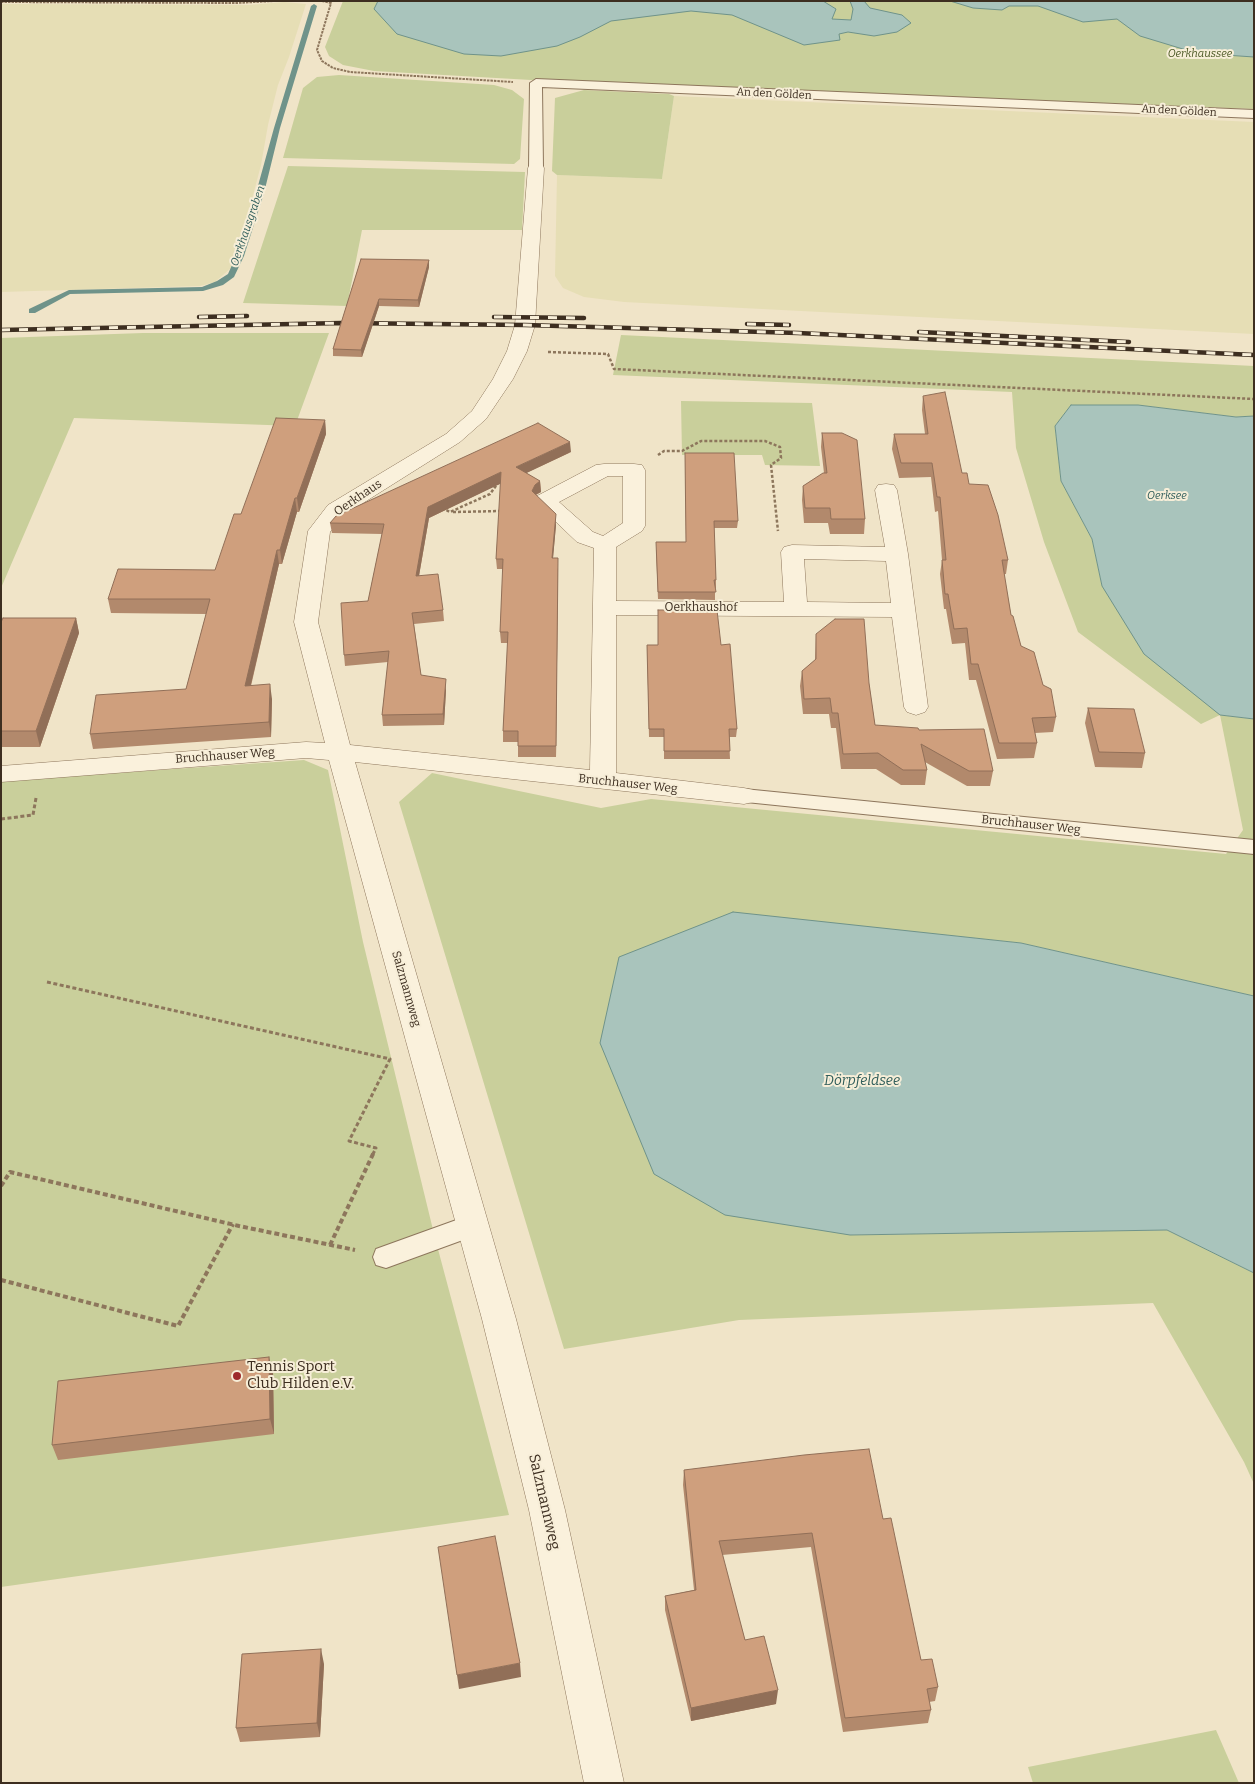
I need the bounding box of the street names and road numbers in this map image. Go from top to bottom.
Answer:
street label: An den Gölden [736,85,812,103]
street label: An den Gölden [1141,102,1217,120]
street label: Oerkhaus [331,477,385,519]
street label: Oerkhaushof [665,601,737,615]
street label: Bruchhauser Weg [175,745,275,767]
street label: Bruchhauser Weg [578,772,678,796]
street label: Bruchhauser Weg [981,813,1081,837]
street label: Salzmannweg [388,949,424,1029]
street label: Salzmannweg [524,1452,564,1552]

